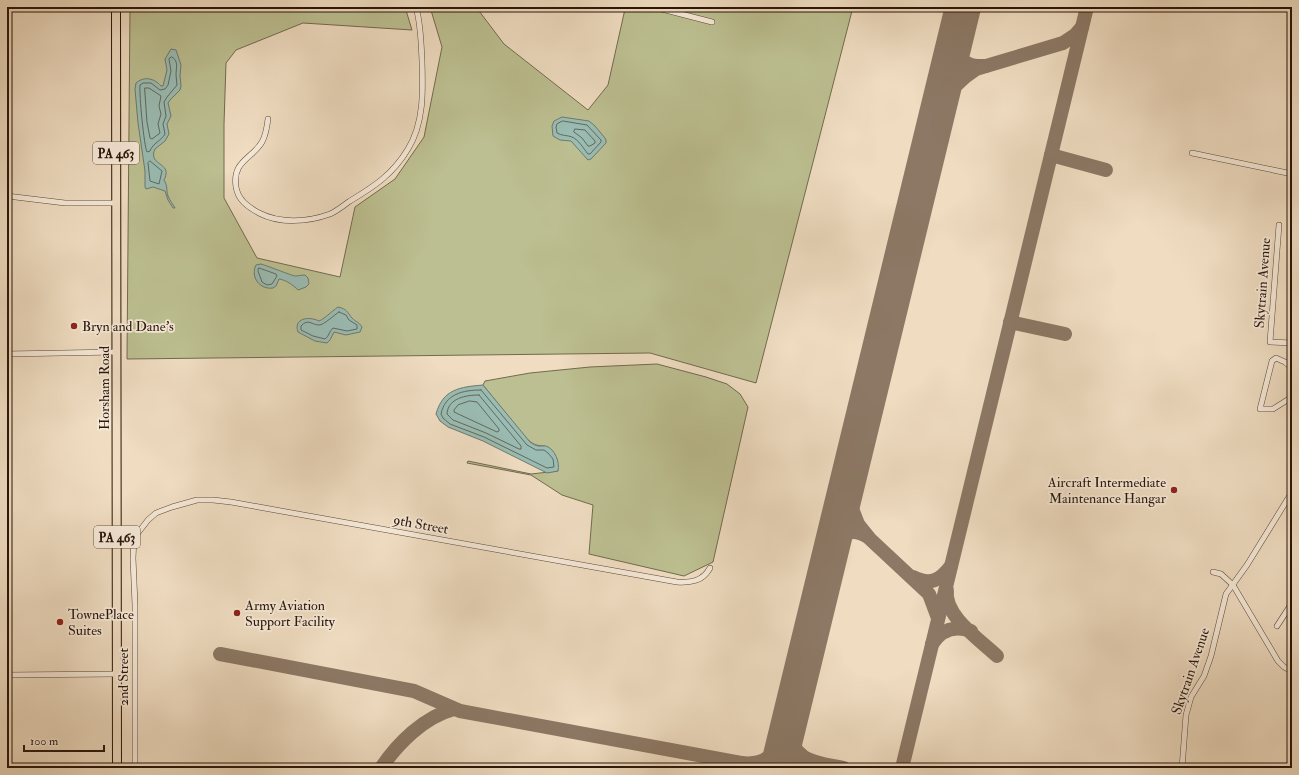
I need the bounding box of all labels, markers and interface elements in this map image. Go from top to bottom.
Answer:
road number: PA 463 [93,142,139,164]
street label: Skytrain Avenue [1251,237,1275,329]
place label: Bryn and Dane's [82,318,174,336]
marker: Bryn and Dane's [69,321,79,331]
street label: Horsham Road [96,346,113,430]
place label: Aircraft Intermediate Maintenance Hangar [1047,474,1167,507]
marker: Aircraft Intermediate Maintenance Hangar [1169,485,1179,495]
street label: 9th Street [391,511,450,538]
road number: PA 463 [94,526,140,548]
place label: Army Aviation Support Facility [244,597,336,631]
place label: TownePlace Suites [68,606,134,639]
marker: Army Aviation Support Facility [232,608,242,618]
marker: TownePlace Suites [55,617,65,627]
street label: Skytrain Avenue [1168,625,1214,717]
street label: 2nd Street [115,648,132,706]
scale bar [24,727,104,753]
text: 100 m [30,734,59,749]

